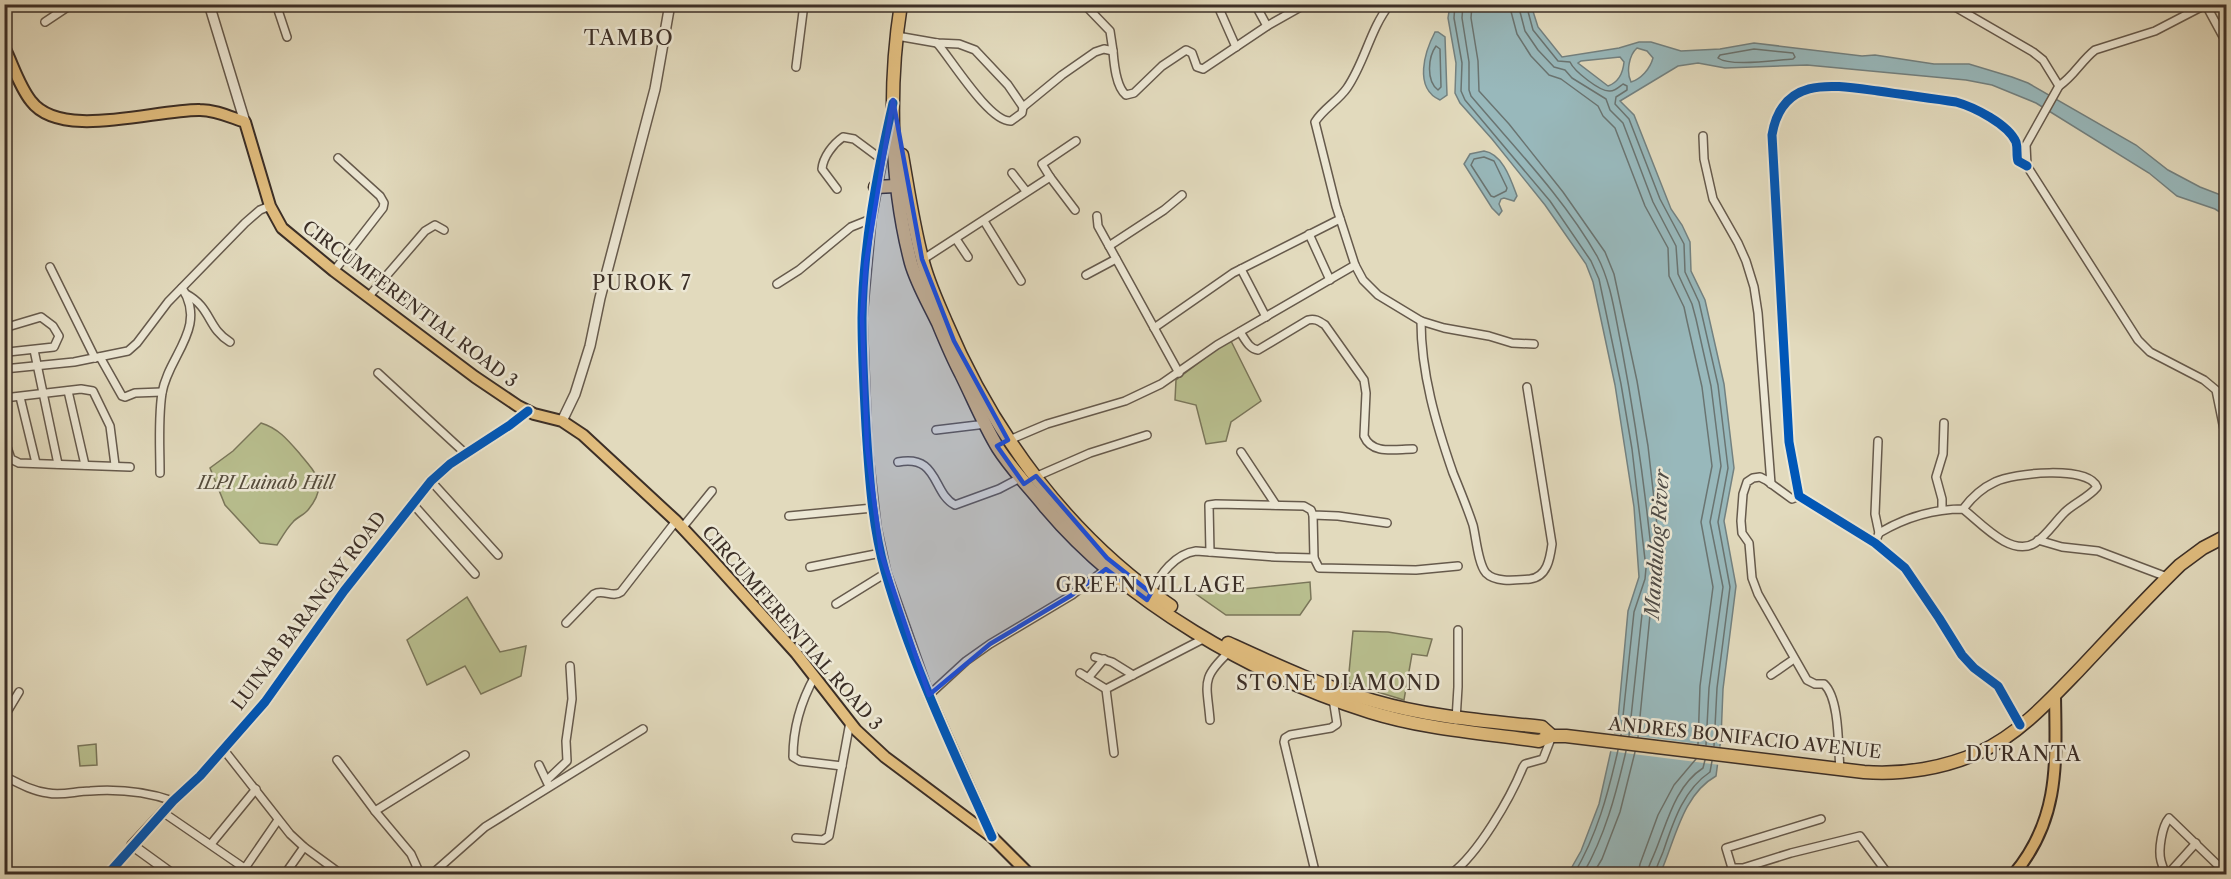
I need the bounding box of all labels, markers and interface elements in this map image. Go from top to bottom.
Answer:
district label: TAMBO [584,25,674,50]
street label: CIRCUMFERENTIAL ROAD 3 [298,216,522,392]
district label: PUROK 7 [592,271,692,295]
water label: Mandulog River [1640,467,1674,621]
park label: ILPI Luinab Hill [195,472,337,494]
street label: LUINAB BARANGAY ROAD [227,507,391,715]
street label: CIRCUMFERENTIAL ROAD 3 [697,521,887,735]
district label: GREEN VILLAGE [1055,573,1247,597]
district label: STONE DIAMOND [1236,671,1442,695]
street label: ANDRES BONIFACIO AVENUE [1607,713,1882,763]
district label: DURANTA [1966,742,2082,766]

